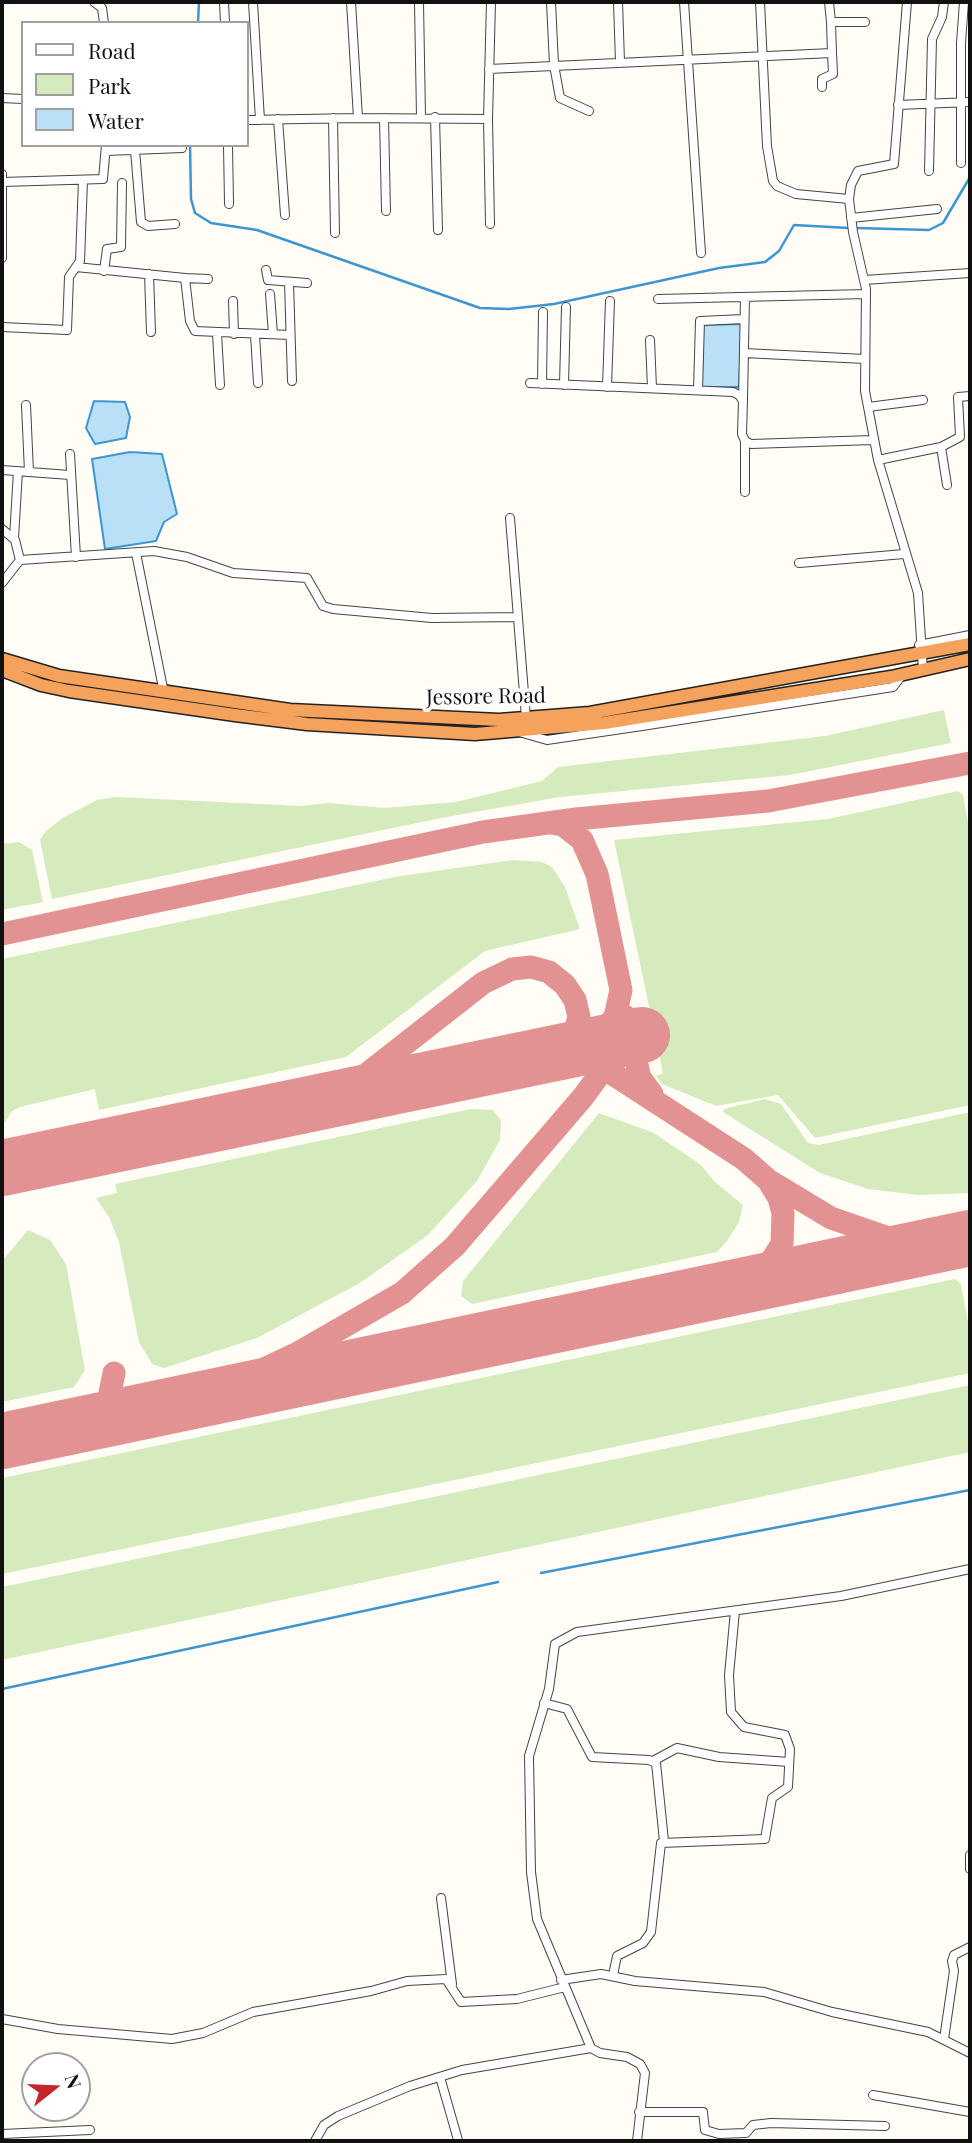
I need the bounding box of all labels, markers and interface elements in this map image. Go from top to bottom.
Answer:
legend [21,21,248,147]
text: Road [88,36,136,64]
text: Park [88,71,131,99]
text: Water [88,106,144,134]
street label: Jessore Road [426,683,546,711]
north arrow [21,2052,91,2122]
text: N [60,2071,89,2092]

